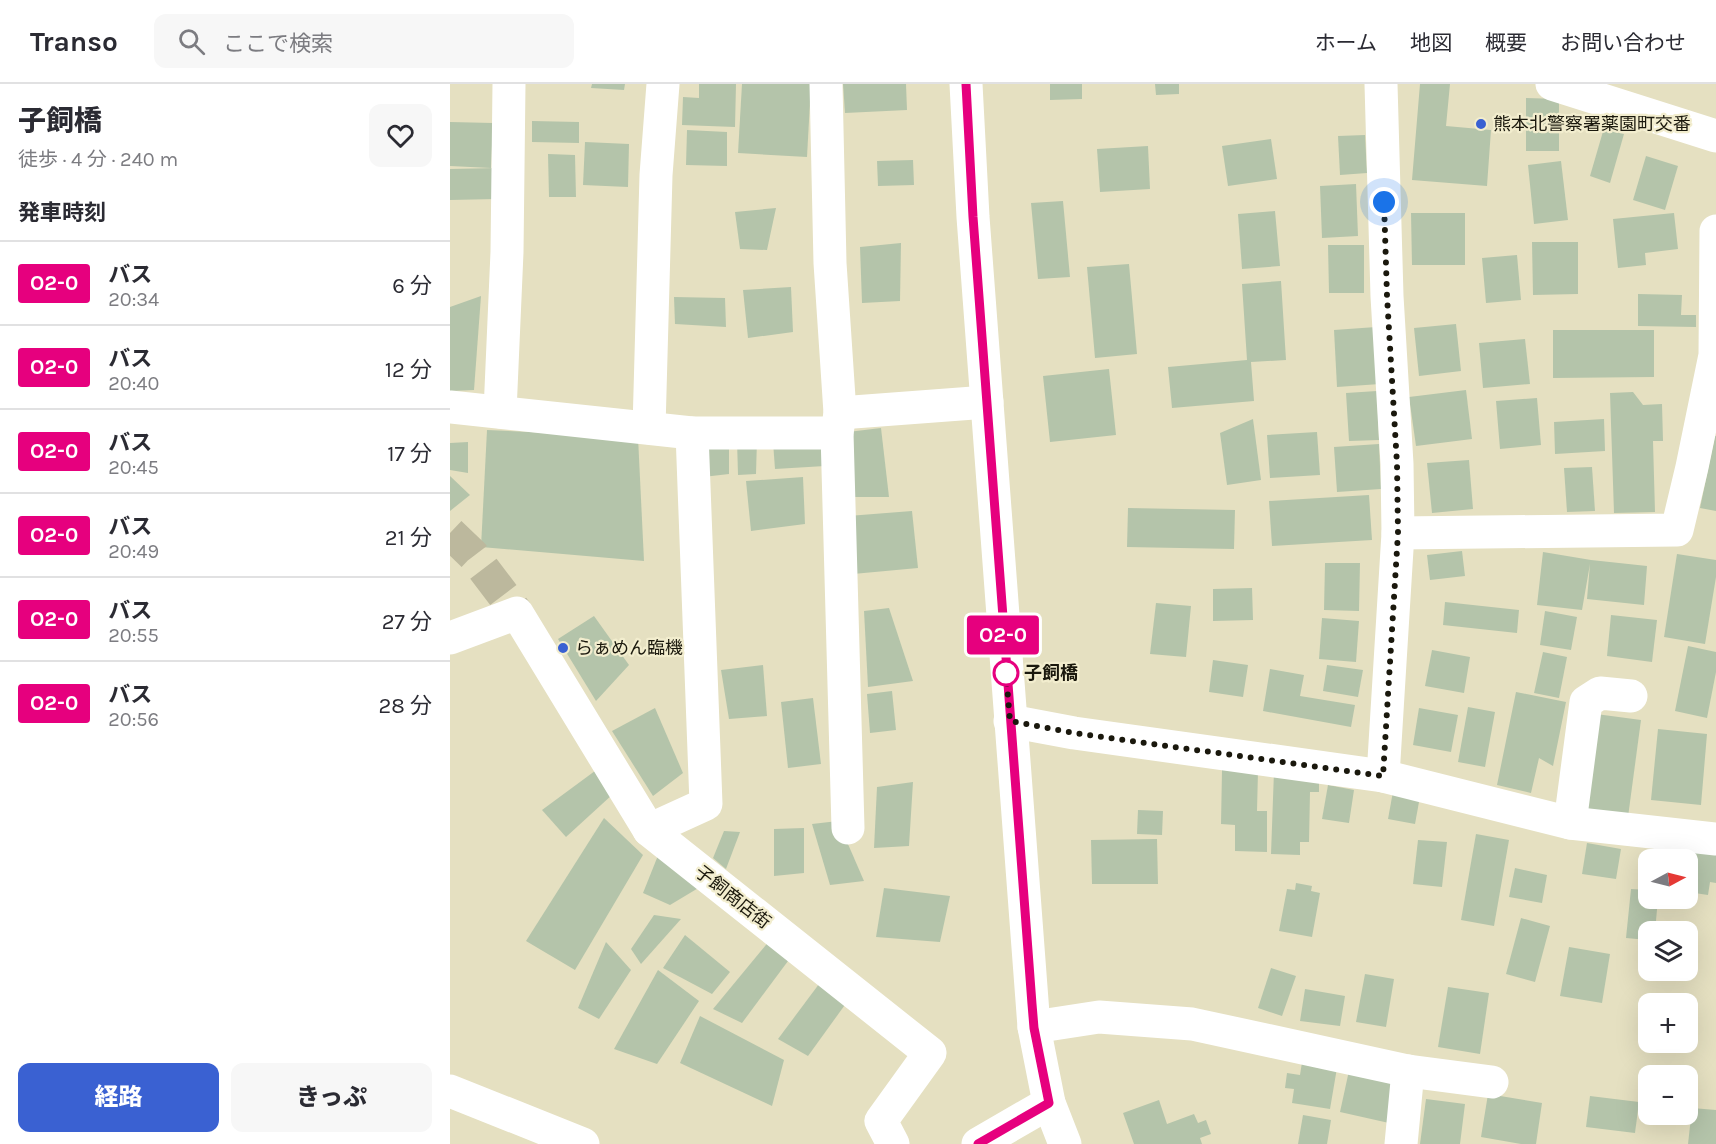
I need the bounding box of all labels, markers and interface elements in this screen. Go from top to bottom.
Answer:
search box [154,14,574,68]
text: Transo [30,25,118,58]
icon: search [175,25,208,58]
text: ここで検索 [223,31,333,57]
text: ホーム [1315,31,1377,55]
text: 地図 [1410,31,1452,55]
text: 概要 [1485,31,1527,55]
text: お問い合わせ [1560,31,1686,55]
text: 子飼橋 [18,104,102,137]
button: heart [369,104,432,167]
place label: 熊本北警察署薬園町交番 [1493,113,1691,135]
marker: 熊本北警察署薬園町交番 [1474,117,1488,131]
text: 徒歩 · 4 分 · 240 m [18,148,178,171]
your location [1369,187,1399,217]
text: 発車時刻 [18,200,106,226]
text: バス [108,262,152,288]
text: O2-0 [30,271,78,295]
text: 6 分 [392,273,432,299]
text: 20:34 [108,288,159,311]
text: バス [108,346,152,372]
text: O2-0 [30,355,78,379]
text: 12 分 [385,357,432,383]
text: 20:40 [108,372,159,395]
text: バス [108,430,152,456]
text: O2-0 [30,439,78,463]
text: 17 分 [387,441,432,467]
text: 20:45 [108,456,159,479]
text: バス [108,514,152,540]
text: O2-0 [30,523,78,547]
text: 21 分 [385,525,432,551]
text: 20:49 [108,540,159,563]
text: バス [108,598,152,624]
text: O2-0 [30,607,78,631]
text: 27 分 [382,609,432,635]
line badge: O2-0 [961,616,1045,654]
text: O2-0 [979,623,1027,647]
text: 20:55 [108,624,159,647]
place label: らぁめん臨機 [575,637,683,659]
marker: らぁめん臨機 [556,641,570,655]
marker: 子飼橋 [993,660,1019,686]
place label: 子飼橋 [1024,662,1078,684]
text: バス [108,682,152,708]
text: O2-0 [30,691,78,715]
text: 28 分 [379,693,432,719]
text: 20:56 [108,708,159,731]
north arrow [1638,849,1698,909]
map controls [1638,849,1698,1125]
street label: 子飼商店街 [691,861,775,933]
button: layers [1638,921,1698,981]
button: + [1638,993,1698,1053]
button: 経路 [18,1063,219,1132]
button: きっぷ [231,1063,432,1132]
button: − [1638,1065,1698,1125]

